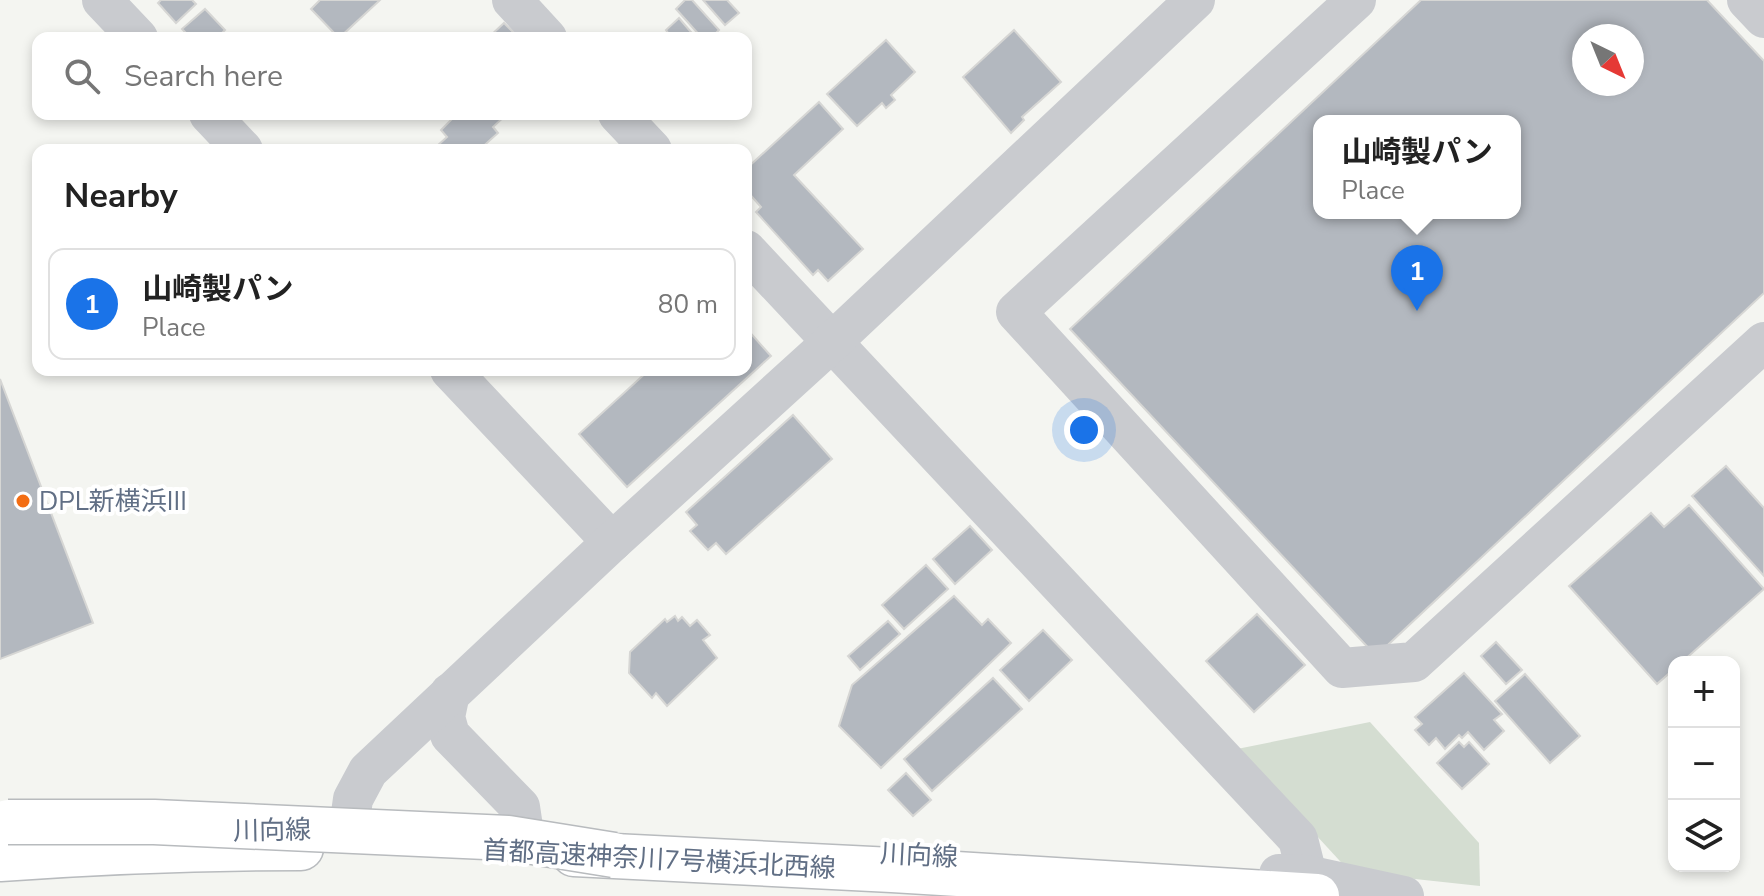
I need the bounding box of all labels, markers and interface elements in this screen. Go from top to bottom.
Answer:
north arrow [1572,24,1644,96]
search box [32,32,752,120]
icon: search [60,54,104,98]
text: Search here [124,56,283,97]
popup [1313,115,1521,219]
text: 山崎製パン [1341,132,1493,173]
text: Nearby [64,173,178,219]
text: Place [1341,173,1405,208]
pin: 1 [1391,245,1443,311]
text: 山崎製パン [142,269,294,310]
text: 1 [84,287,100,322]
text: 80 m [658,287,718,322]
text: Place [142,310,206,345]
your location [1064,410,1104,450]
place label: DPL新横浜III [39,484,187,519]
marker: DPL新横浜III [14,492,32,510]
map controls [1668,656,1740,872]
button: + [1668,656,1740,728]
button: − [1668,728,1740,800]
button: layers [1668,800,1740,872]
street label: 川向線 [233,812,311,849]
street label: 首都高速神奈川7号横浜北西線 [481,833,836,886]
street label: 川向線 [879,836,959,875]

